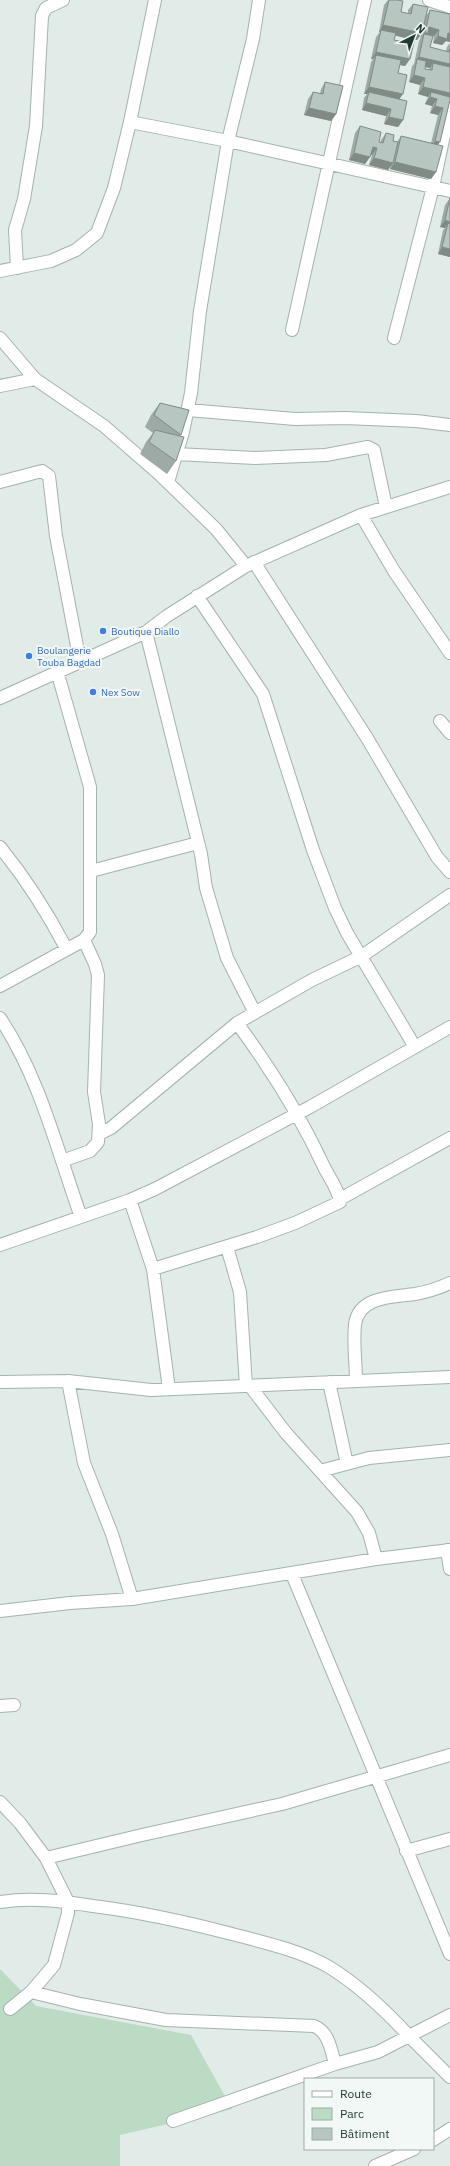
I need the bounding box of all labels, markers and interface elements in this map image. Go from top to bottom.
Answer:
north arrow [394,16,434,56]
text: N [413,21,428,36]
place label: Boutique Diallo [111,625,180,638]
marker: Boutique Diallo [98,626,108,636]
place label: Boulangerie Touba Bagdad [37,644,101,669]
marker: Boulangerie Touba Bagdad [24,651,34,661]
place label: Nex Sow [101,686,140,699]
marker: Nex Sow [88,687,98,697]
legend [304,2078,434,2150]
text: Route [340,2086,372,2101]
text: Parc [340,2106,364,2121]
text: Bâtiment [340,2126,390,2141]

